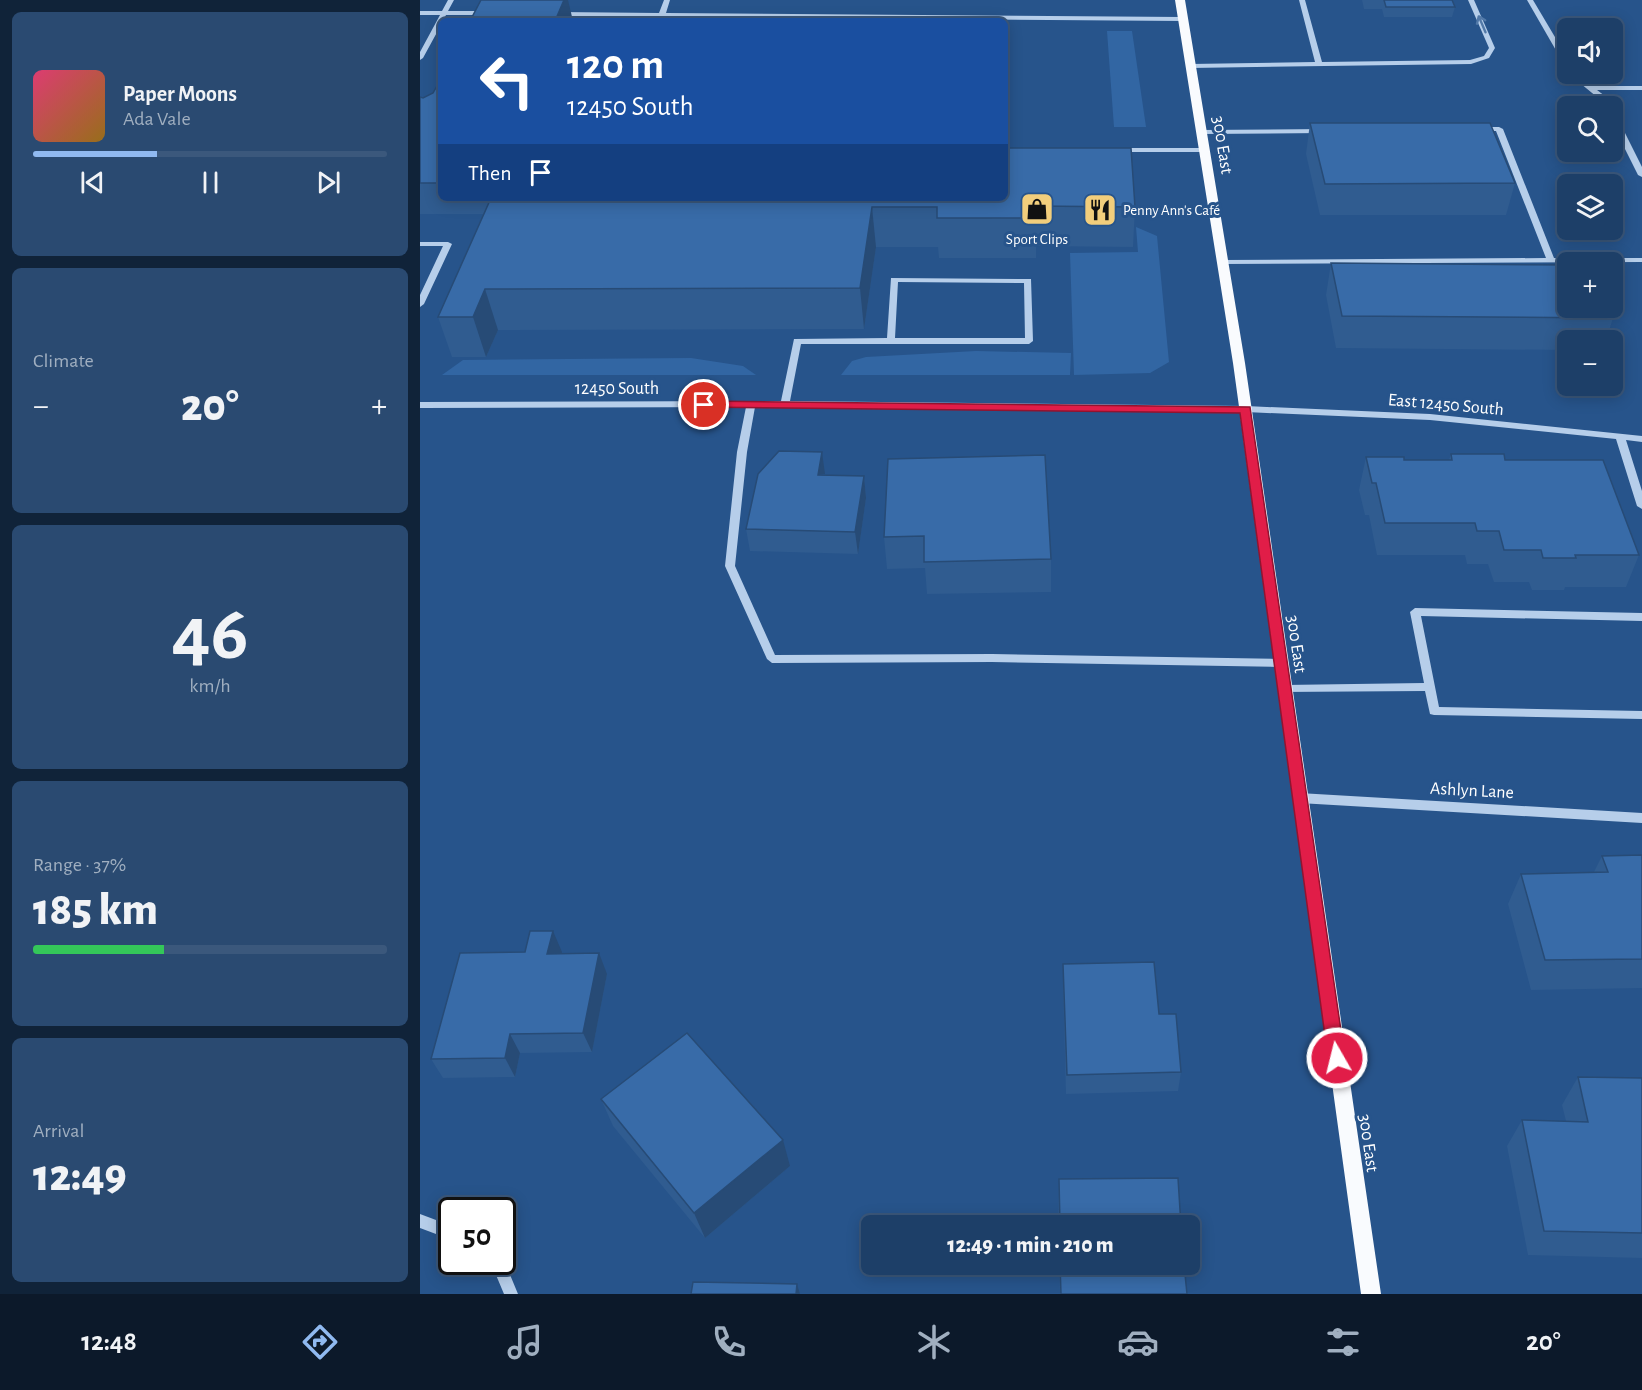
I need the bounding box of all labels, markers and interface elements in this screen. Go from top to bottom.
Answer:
one-way arrow [1475,15,1486,33]
map controls [1557,18,1623,396]
button: sound [1557,18,1623,84]
icon: left [468,42,546,120]
text: 120 m [567,44,664,86]
text: Paper Moons [123,83,237,105]
text: 12450 South [567,93,693,120]
button: search [1557,96,1623,162]
text: Ada Vale [123,109,191,129]
street label: 300 East [1209,115,1236,176]
icon: arrive [524,156,557,189]
text: Then [468,162,512,184]
icon: previous [76,166,109,199]
icon: pause [194,166,227,199]
icon: next [312,166,345,199]
button: layers [1557,174,1623,240]
shop icon: Sport Clips [1019,191,1055,227]
restaurant icon: Penny Ann's Café [1082,192,1118,228]
place label: Penny Ann's Café [1123,203,1220,218]
place label: Sport Clips [1006,232,1068,247]
button: + [1557,252,1623,318]
button: − [1557,330,1623,396]
text: Climate [33,351,94,371]
pin [678,379,729,430]
street label: 12450 South [575,380,659,398]
text: 20° [181,384,239,429]
icon: arrive [687,388,720,421]
text: − [33,390,49,423]
text: + [371,390,387,423]
street label: East 12450 South [1387,391,1505,419]
text: 46 [172,596,248,674]
street label: 300 East [1283,614,1309,675]
text: km/h [189,676,231,696]
street label: Ashlyn Lane [1430,780,1514,802]
text: Range · 37% [33,855,126,875]
text: 185 km [33,888,158,933]
position arrow [1305,1026,1369,1090]
street label: 300 East [1355,1113,1381,1174]
text: Arrival [33,1121,84,1141]
text: 12:49 [33,1154,127,1199]
speed limit sign: 50 [438,1197,516,1275]
text: 12:49 · 1 min · 210 m [947,1234,1114,1256]
icon: directions [299,1321,341,1363]
icon: music [504,1321,546,1363]
icon: phone [708,1321,750,1363]
icon: climate [913,1321,955,1363]
icon: car [1117,1321,1159,1363]
icon: filters [1322,1321,1364,1363]
text: 12:48 [81,1328,137,1355]
text: 20° [1526,1328,1561,1355]

